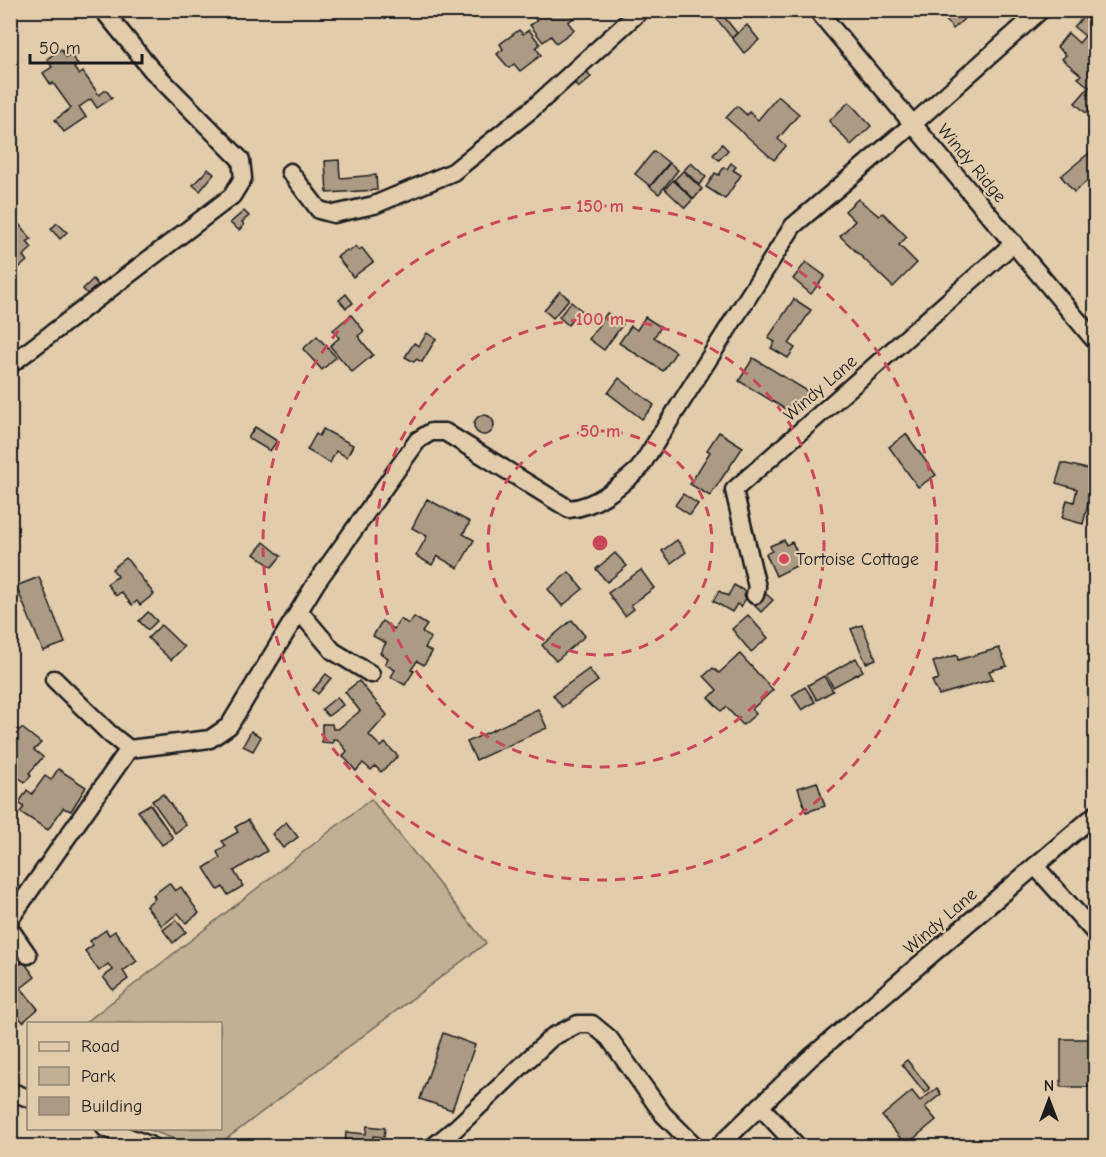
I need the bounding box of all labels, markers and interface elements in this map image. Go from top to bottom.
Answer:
scale bar [30,27,142,65]
text: 50 m [39,38,81,59]
street label: Windy Ridge [933,120,1011,207]
text: 150 m [576,196,624,217]
text: 100 m [576,309,624,330]
street label: Windy Lane [779,351,861,426]
text: 50 m [580,421,620,442]
centre of rings [590,533,610,553]
place label: Tortoise Cottage [796,549,919,570]
marker: Tortoise Cottage [777,552,791,566]
street label: Windy Lane [899,884,981,959]
legend [27,1022,222,1130]
text: Road [81,1036,120,1057]
text: Park [81,1066,116,1087]
north arrow [1019,1070,1079,1130]
text: N [1044,1077,1054,1095]
text: Building [81,1096,143,1117]

